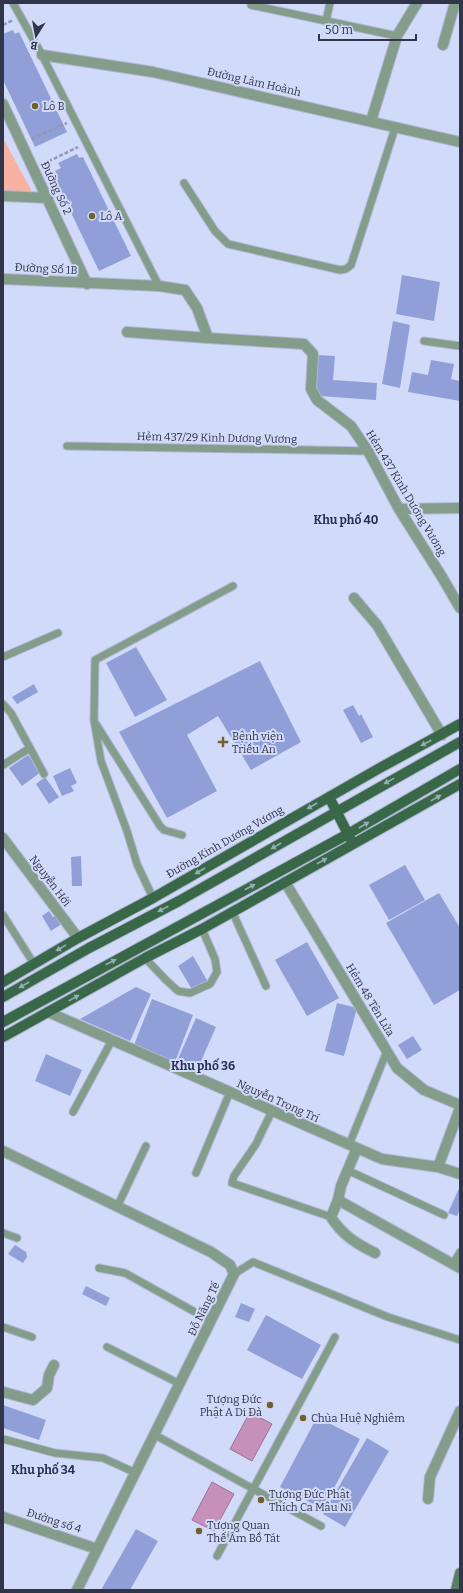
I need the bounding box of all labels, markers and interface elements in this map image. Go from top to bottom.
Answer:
north arrow [16,16,56,56]
scale bar [319,16,416,42]
text: 50 m [325,23,354,37]
text: B [29,38,39,52]
street label: Đường Lâm Hoành [206,65,302,99]
place label: Lô B [43,100,65,113]
marker: Lô B [30,101,40,111]
street label: Đường Số 2 [38,159,75,217]
place label: Lô A [100,210,122,223]
marker: Lô A [87,211,97,221]
street label: Đường Số 1B [14,260,78,277]
street label: Hẻm 437 Kinh Dương Vương [363,428,449,558]
street label: Hẻm 437/29 Kinh Dương Vương [137,430,297,446]
district label: Khu phố 40 [314,512,379,527]
place label: Bệnh viện Triều An [232,730,283,756]
marker: Bệnh viện Triều An [217,736,229,748]
one-way arrow [420,740,432,747]
one-way arrow [384,778,395,785]
one-way arrow [430,794,442,801]
street label: Đường Kinh Dương Vương [164,803,286,881]
one-way arrow [307,803,318,810]
one-way arrow [358,822,370,828]
one-way arrow [270,842,282,849]
street label: Nguyễn Hới [27,853,74,910]
one-way arrow [317,857,328,864]
one-way arrow [194,867,205,874]
one-way arrow [244,884,255,890]
one-way arrow [157,906,169,913]
one-way arrow [55,944,67,951]
one-way arrow [105,959,117,966]
street label: Hẻm 48 Tên Lửa [343,961,397,1039]
one-way arrow [19,982,30,989]
one-way arrow [68,994,80,1001]
district label: Khu phố 36 [171,1058,235,1073]
street label: Nguyễn Trọng Trí [235,1077,322,1125]
street label: Đỗ Năng Tế [185,1280,223,1338]
place label: Tượng Đức Phật A Di Đà [200,1393,262,1419]
marker: Tượng Đức Phật A Di Đà [265,1400,275,1410]
place label: Chùa Huệ Nghiêm [311,1412,405,1425]
marker: Chùa Huệ Nghiêm [298,1413,308,1423]
district label: Khu phố 34 [11,1462,76,1477]
place label: Tượng Đức Phật Thích Ca Mâu Ni [269,1488,352,1514]
marker: Tượng Đức Phật Thích Ca Mâu Ni [256,1495,266,1505]
street label: Đường số 4 [25,1505,84,1536]
place label: Tượng Quan Thế Âm Bồ Tát [207,1519,280,1545]
marker: Tượng Quan Thế Âm Bồ Tát [194,1526,204,1536]

